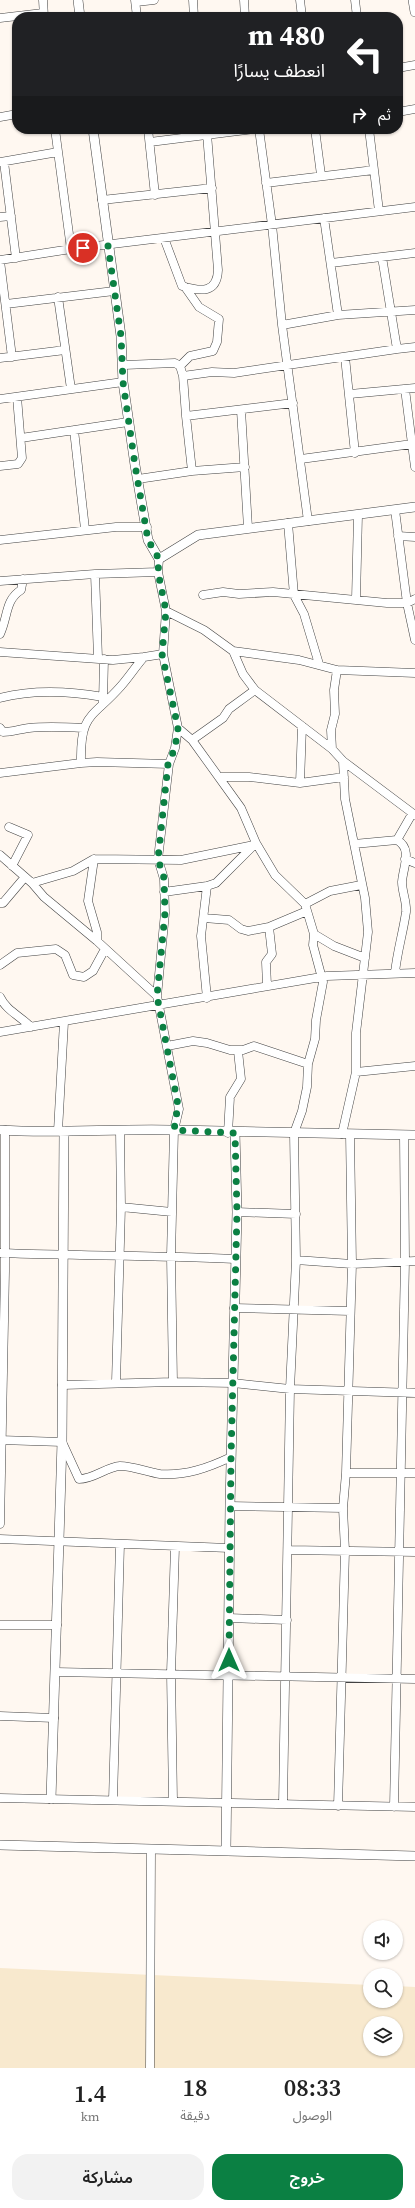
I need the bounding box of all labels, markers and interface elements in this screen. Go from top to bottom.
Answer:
text: 480 m [248,16,325,54]
icon: left [339,28,391,80]
text: انعطف يسارًا [233,58,325,83]
icon: right [348,104,370,126]
text: ثم [378,104,391,125]
pin [66,231,100,265]
icon: arrive [72,237,94,259]
position arrow [208,1639,250,1681]
map controls [363,1920,403,2056]
button: sound [363,1920,403,1960]
button: search [363,1968,403,2008]
button: layers [363,2016,403,2056]
text: 18 [183,2071,208,2104]
text: 08:33 [284,2071,341,2104]
text: 1.4 [74,2077,106,2110]
text: دقيقة [180,2107,210,2124]
text: الوصول [293,2107,332,2124]
text: km [81,2108,100,2125]
button: مشاركة [12,2154,204,2200]
button: خروج [212,2154,403,2200]

